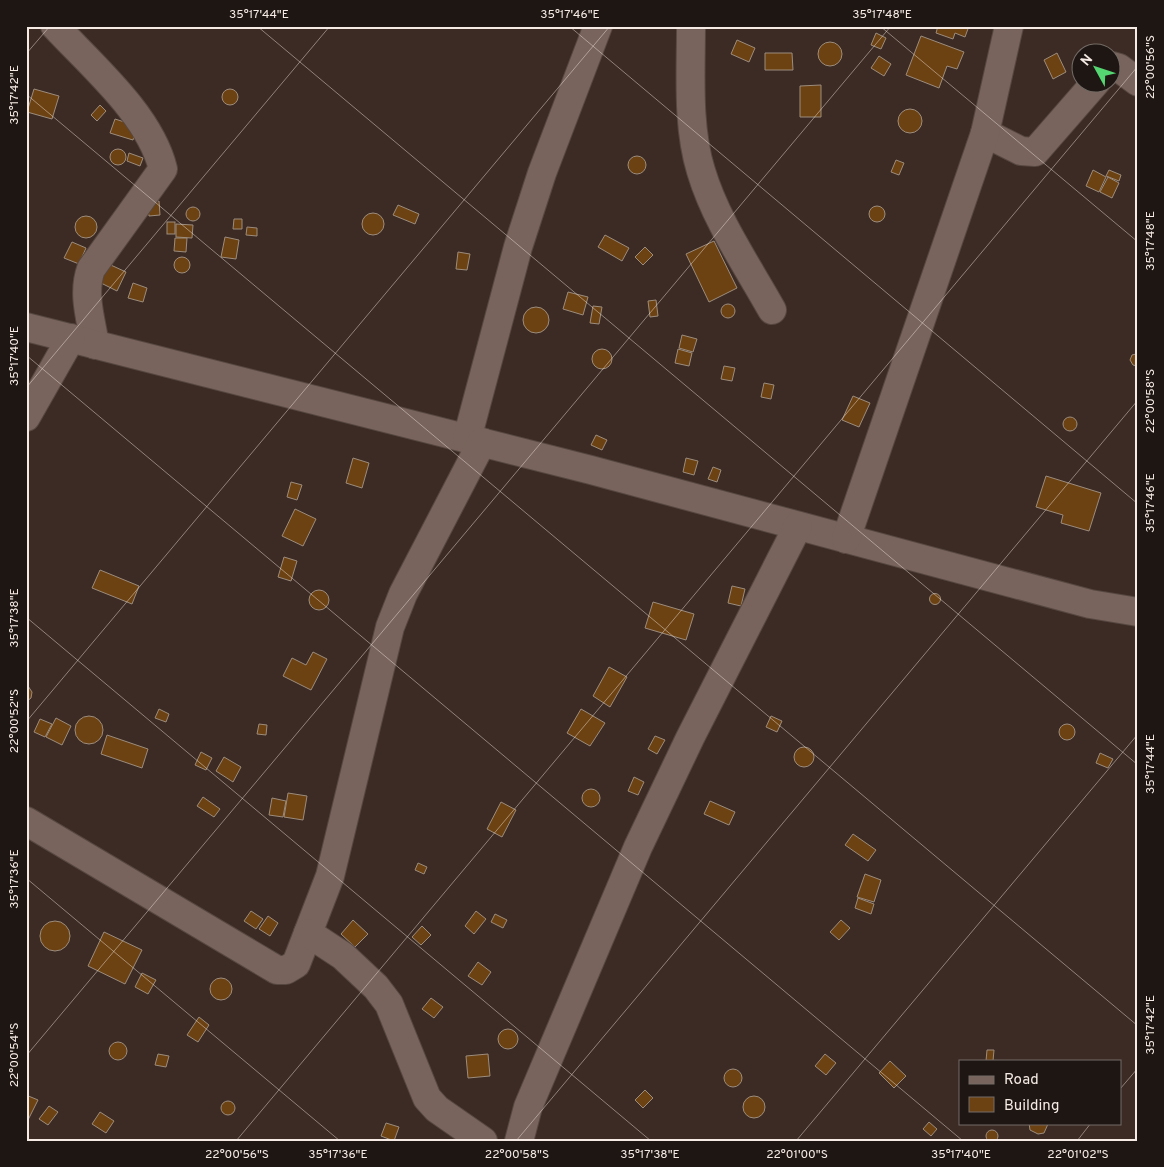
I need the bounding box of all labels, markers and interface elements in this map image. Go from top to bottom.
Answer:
text: 35°17'44"E [229,7,289,23]
text: 35°17'46"E [540,7,600,23]
text: 35°17'48"E [852,7,912,23]
text: 22°00'56"S [1143,35,1159,99]
north arrow [1072,42,1122,92]
text: N [1077,51,1097,70]
text: 35°17'42"E [7,65,23,125]
text: 35°17'48"E [1143,211,1159,271]
text: 35°17'40"E [7,326,23,386]
text: 22°00'58"S [1143,369,1159,433]
text: 35°17'46"E [1143,473,1159,533]
text: 35°17'38"E [7,588,23,648]
text: 22°00'52"S [7,689,23,753]
text: 35°17'44"E [1143,734,1159,794]
text: 35°17'36"E [7,849,23,909]
text: 35°17'42"E [1143,995,1159,1055]
text: 22°00'54"S [7,1023,23,1087]
legend [959,1060,1122,1124]
text: Road [1004,1071,1039,1090]
text: Building [1004,1097,1059,1116]
text: 22°00'56"S [205,1147,269,1163]
text: 35°17'36"E [308,1147,368,1163]
text: 22°00'58"S [485,1147,549,1163]
text: 35°17'38"E [620,1147,680,1163]
text: 22°01'00"S [766,1147,828,1163]
text: 35°17'40"E [931,1147,991,1163]
text: 22°01'02"S [1047,1147,1109,1163]

